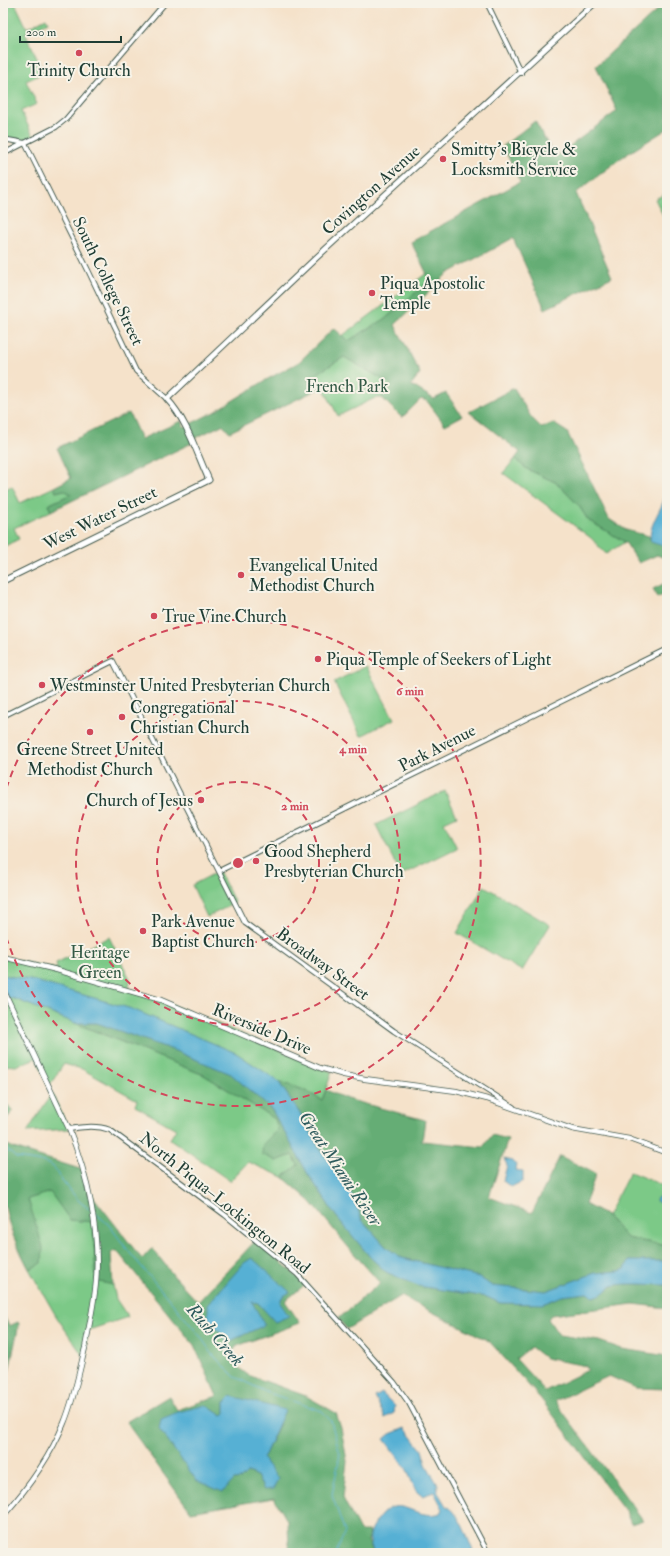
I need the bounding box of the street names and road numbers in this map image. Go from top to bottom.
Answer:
street label: Covington Avenue [318,140,424,240]
street label: South College Street [68,213,148,349]
street label: West Water Street [39,481,161,555]
street label: Park Avenue [395,720,479,776]
street label: Broadway Street [272,923,374,1006]
street label: Riverside Drive [209,999,315,1059]
street label: North Piqua–Lockington Road [135,1128,315,1279]

